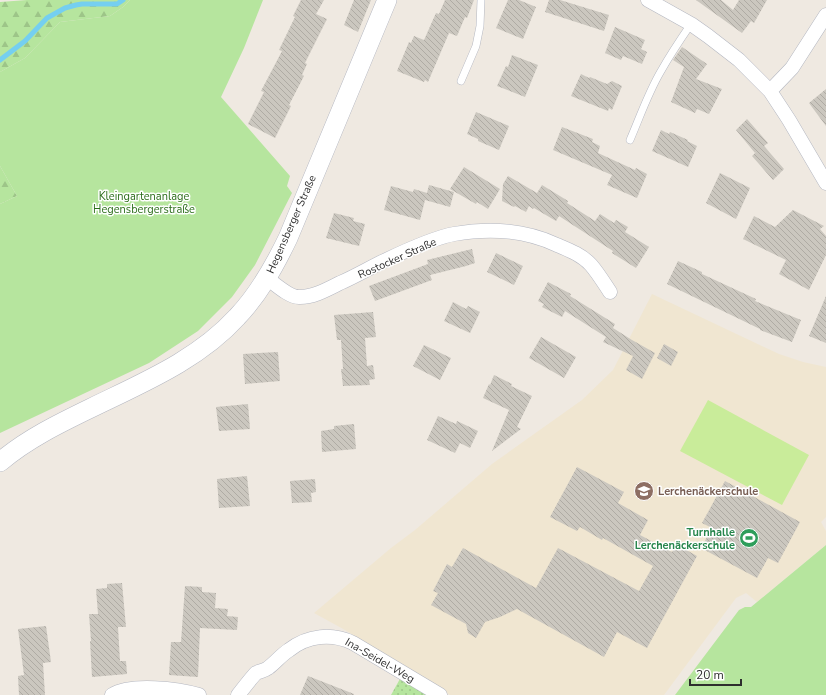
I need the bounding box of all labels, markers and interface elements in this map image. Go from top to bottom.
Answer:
street label: Hegensberger Straße [263,173,320,276]
park label: Kleingartenanlage Hegensbergerstraße [93,189,195,217]
street label: Rostocker Straße [356,234,439,282]
school or university icon: Lerchenäckerschule [633,480,655,502]
place label: Lerchenäckerschule [658,484,758,499]
place label: Turnhalle Lerchenäckerschule [635,525,735,553]
sports icon: Turnhalle Lerchenäckerschule [738,527,760,549]
street label: Ina-Seidel-Weg [342,634,417,686]
scale bar [690,661,741,687]
text: 20 m [696,667,724,683]

